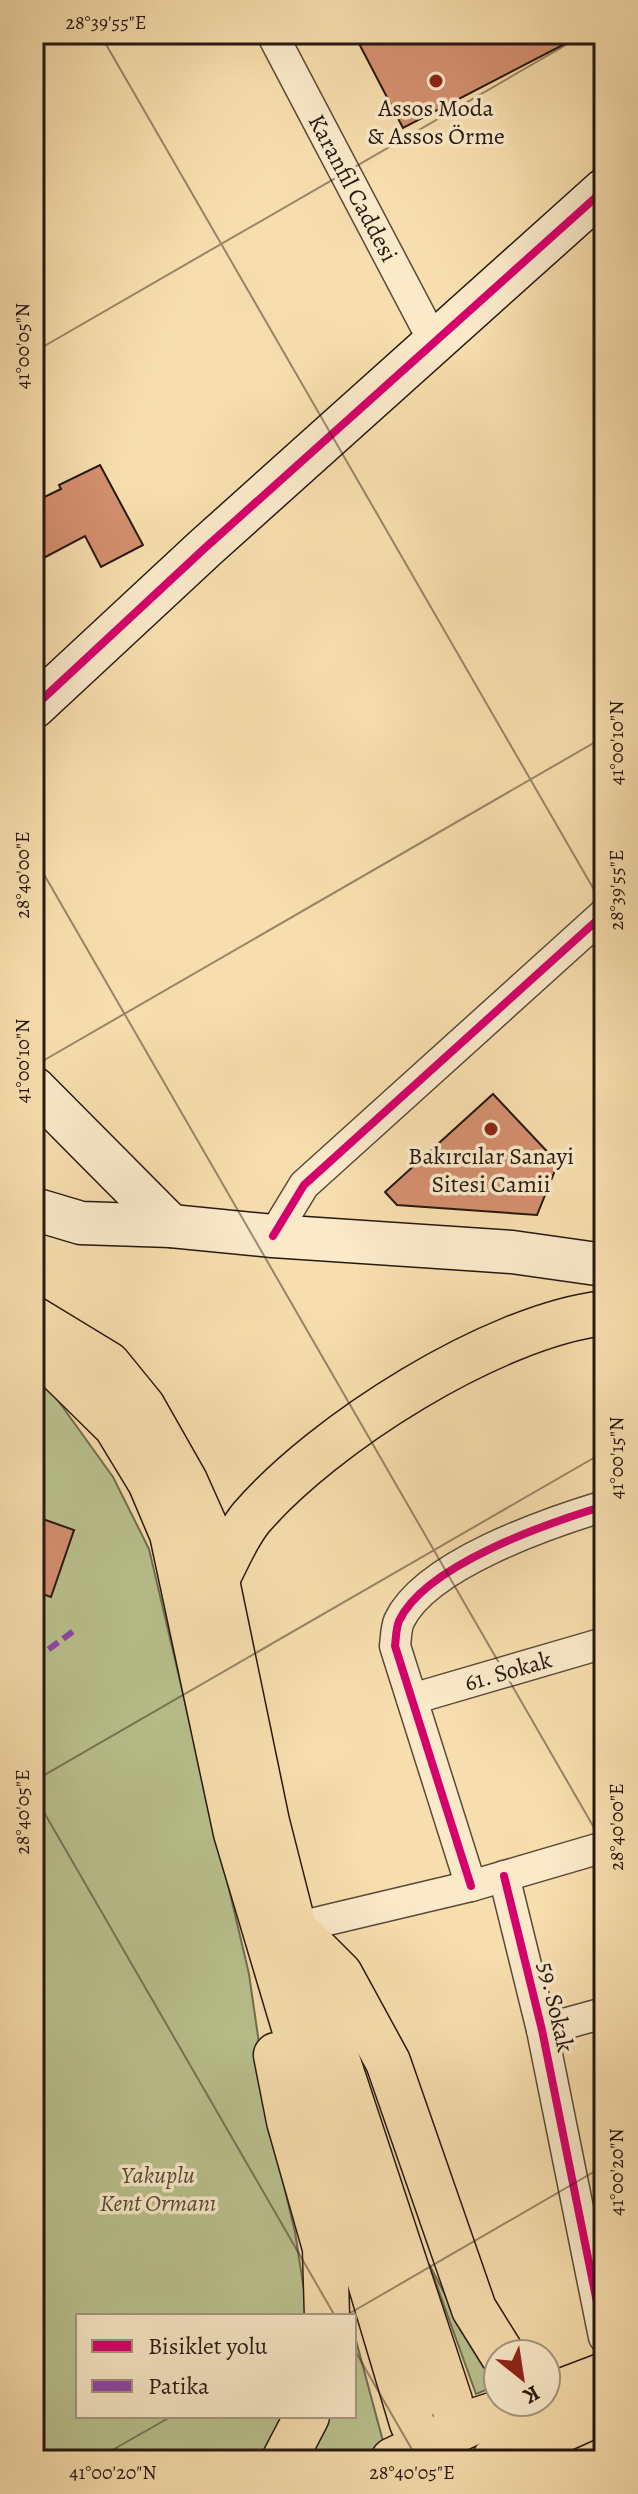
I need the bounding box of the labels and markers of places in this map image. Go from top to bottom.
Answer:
marker: Assos Moda & Assos Örme [427,72,445,90]
place label: Assos Moda & Assos Örme [367,92,505,152]
marker: Bakırcılar Sanayi Sitesi Camii [482,1120,500,1138]
place label: Bakırcılar Sanayi Sitesi Camii [408,1140,574,1200]

